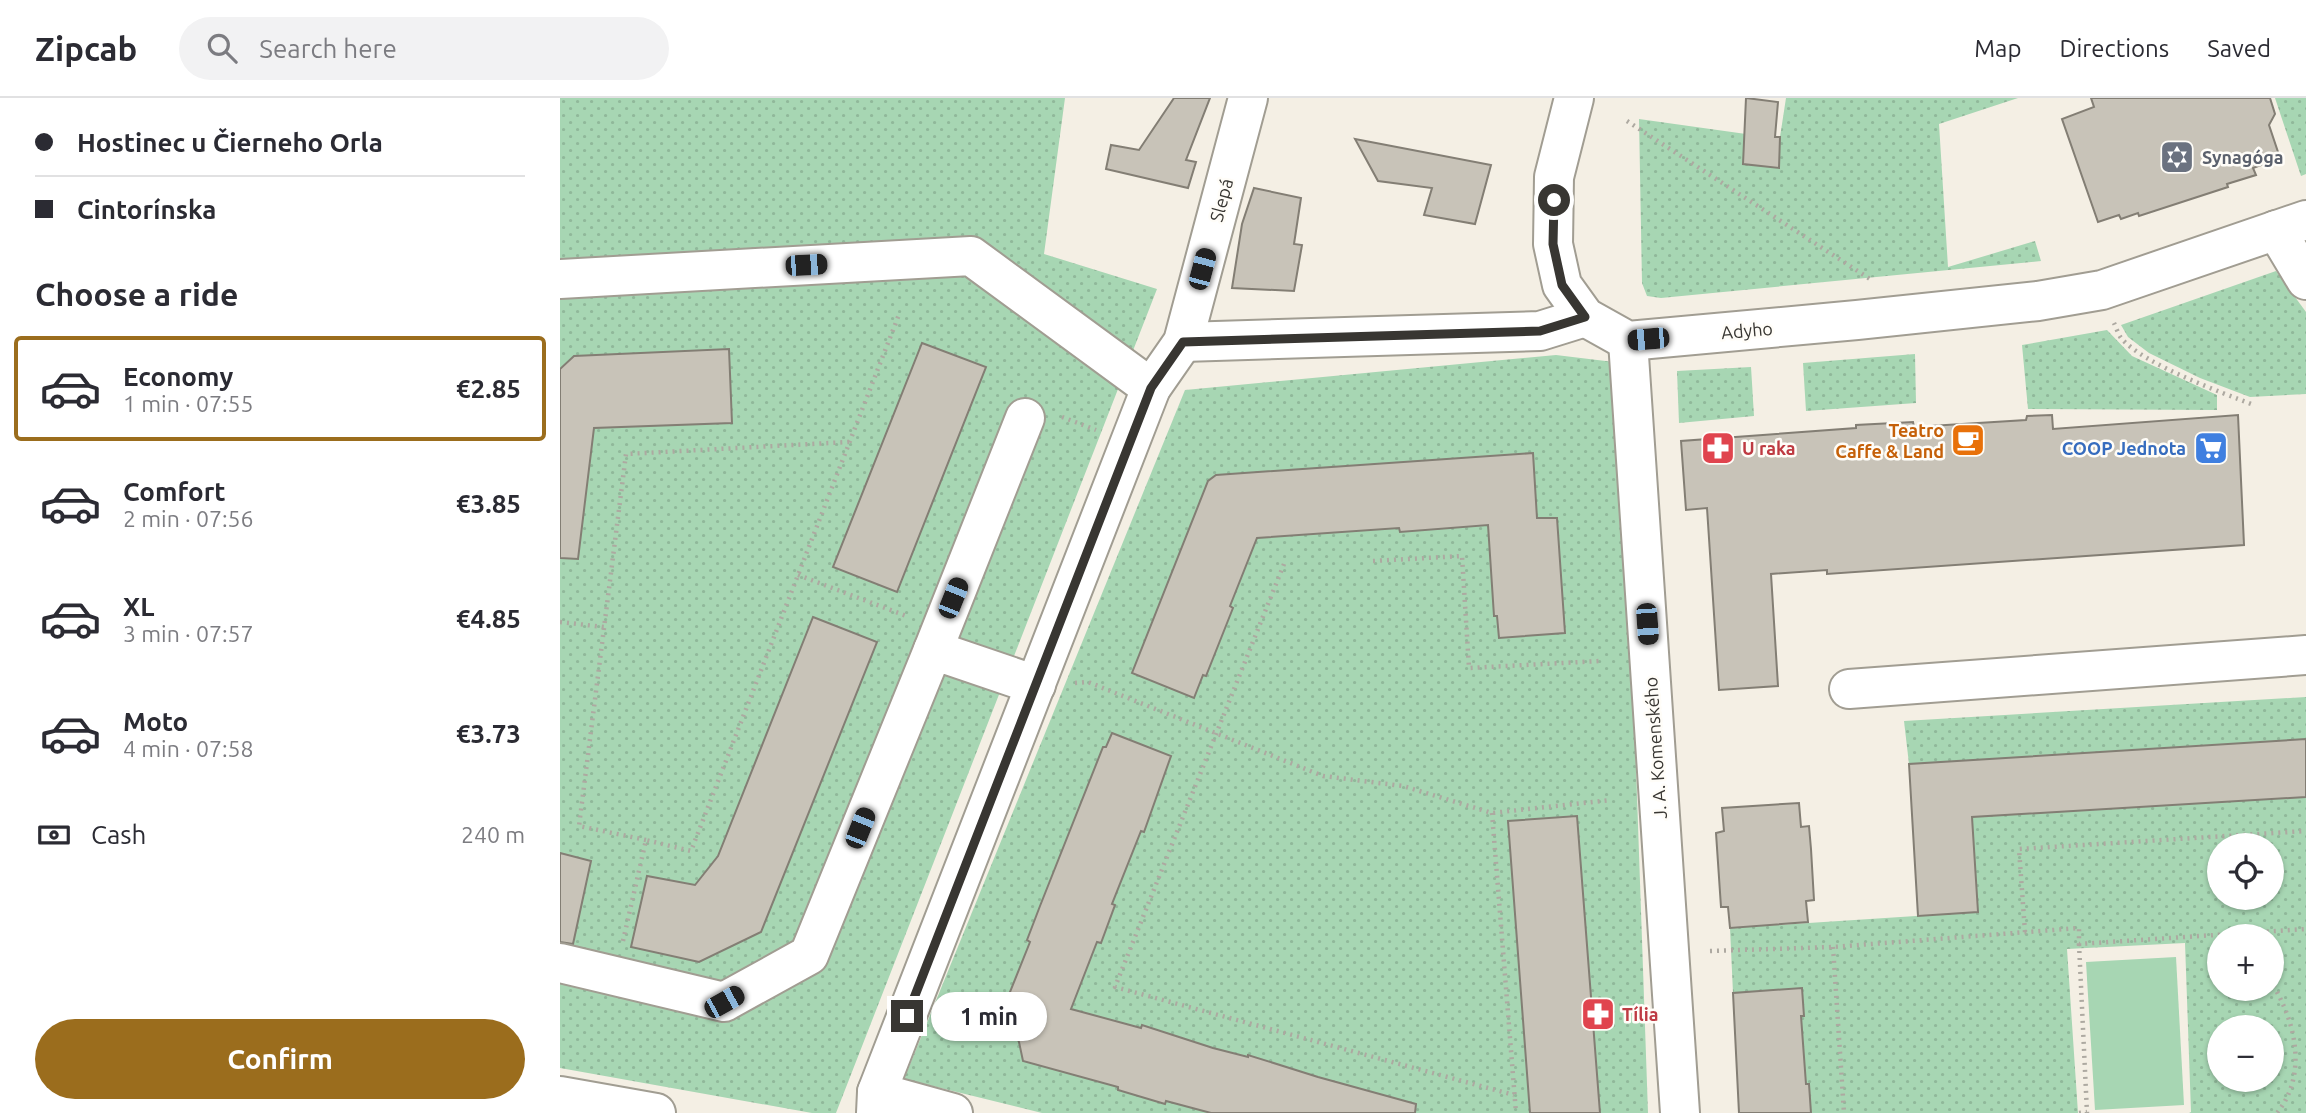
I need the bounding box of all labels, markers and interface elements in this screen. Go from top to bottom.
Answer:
search box [179,17,669,80]
icon: search [203,29,241,67]
text: Zipcab [35,30,137,67]
text: Search here [259,34,397,63]
text: Map [1974,35,2021,62]
text: Directions [2059,35,2169,62]
text: Saved [2207,35,2271,62]
text: Hostinec u Čierneho Orla [77,128,383,157]
synagogue icon: Synagóga [2158,138,2196,176]
place label: Synagóga [2202,147,2284,167]
street label: Slepá [1206,176,1236,224]
route start [1538,184,1570,216]
text: Cintorínska [77,195,216,224]
car [1187,246,1218,292]
car [785,253,828,277]
text: Choose a ride [35,276,238,312]
street label: Adyho [1720,318,1774,342]
car [1627,327,1670,351]
icon: car [39,357,102,420]
text: Economy [123,362,233,391]
text: €2.85 [456,374,521,403]
text: 1 min · 07:55 [123,391,254,416]
place label: Teatro Caffe & Land [1835,420,1944,461]
cafe icon: Teatro Caffe & Land [1949,421,1987,459]
pharmacy icon: U raka [1699,429,1737,467]
supermarket icon: COOP Jednota [2192,429,2230,467]
place label: U raka [1742,438,1796,458]
place label: COOP Jednota [2062,438,2186,458]
icon: car [39,472,102,535]
text: Comfort [123,477,226,506]
text: €3.85 [456,489,521,518]
text: 2 min · 07:56 [123,506,254,531]
car [936,575,971,621]
icon: car [39,587,102,650]
text: XL [123,592,154,621]
car [1636,602,1659,646]
text: €4.85 [456,604,521,633]
text: 3 min · 07:57 [123,621,254,646]
street label: J. A. Komenského [1640,676,1670,820]
icon: car [39,702,102,765]
text: Moto [123,707,188,736]
text: €3.73 [456,719,521,748]
text: 4 min · 07:58 [123,736,254,761]
car [843,805,878,851]
icon: cash [35,816,73,854]
text: Cash [91,820,146,849]
text: 240 m [461,822,525,847]
map controls [2207,833,2284,1092]
button: locate [2207,833,2284,910]
button: + [2207,924,2284,1001]
car [701,983,748,1021]
callout: 1 min [932,992,1047,1040]
pharmacy icon: Tília [1579,995,1617,1033]
route end [891,1000,923,1032]
text: 1 min [960,1004,1018,1029]
place label: Tília [1622,1004,1659,1024]
button: − [2207,1015,2284,1092]
button: Confirm [35,1019,525,1099]

